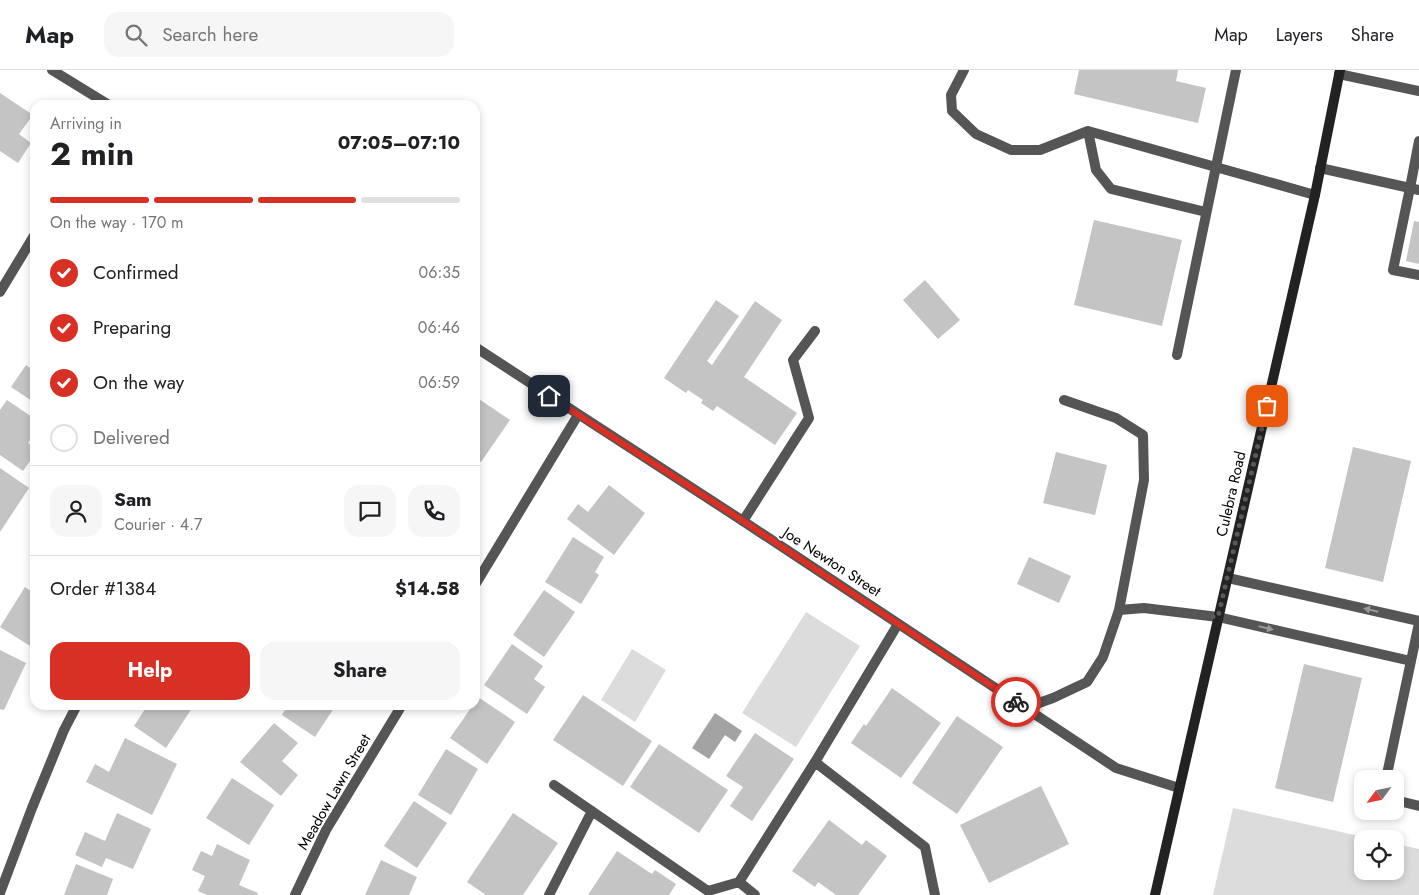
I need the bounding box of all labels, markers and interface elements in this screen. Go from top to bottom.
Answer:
search box [104,12,454,57]
text: Map [25,17,74,52]
icon: search [122,21,150,49]
text: Search here [162,21,258,48]
text: Map [1214,22,1248,48]
text: Layers [1276,22,1323,48]
text: Share [1351,22,1394,48]
text: Arriving in [50,112,122,135]
text: 07:05–07:10 [338,129,460,156]
text: 2 min [50,131,134,177]
text: On the way · 170 m [50,211,184,234]
icon: check [50,259,78,287]
text: Confirmed [93,259,179,286]
text: 06:35 [419,261,460,284]
icon: check [50,314,78,342]
text: Preparing [93,314,171,341]
text: 06:46 [418,316,460,339]
icon: check [50,369,78,397]
text: On the way [93,369,184,396]
text: 06:59 [418,371,460,394]
pin [528,375,570,417]
icon: home [535,382,563,410]
pin [1246,385,1288,427]
icon: bag [1253,392,1281,420]
text: Delivered [93,424,170,451]
street label: Culebra Road [1210,449,1252,539]
button: person [50,485,102,537]
button: chat [344,485,396,537]
button: phone [408,485,460,537]
text: Sam [114,486,152,513]
text: Courier · 4.7 [114,513,202,536]
street label: Joe Newton Street [777,521,886,602]
text: Order #1384 [50,575,156,602]
text: $14.58 [395,575,460,602]
one-way arrow [1363,606,1379,614]
one-way arrow [1258,624,1274,632]
button: Help [50,642,250,700]
button: Share [260,642,460,700]
courier [991,677,1041,727]
icon: bike [1002,688,1030,716]
street label: Meadow Lawn Street [292,730,376,854]
north arrow [1354,770,1404,820]
map controls [1354,770,1404,880]
button: locate [1354,830,1404,880]

